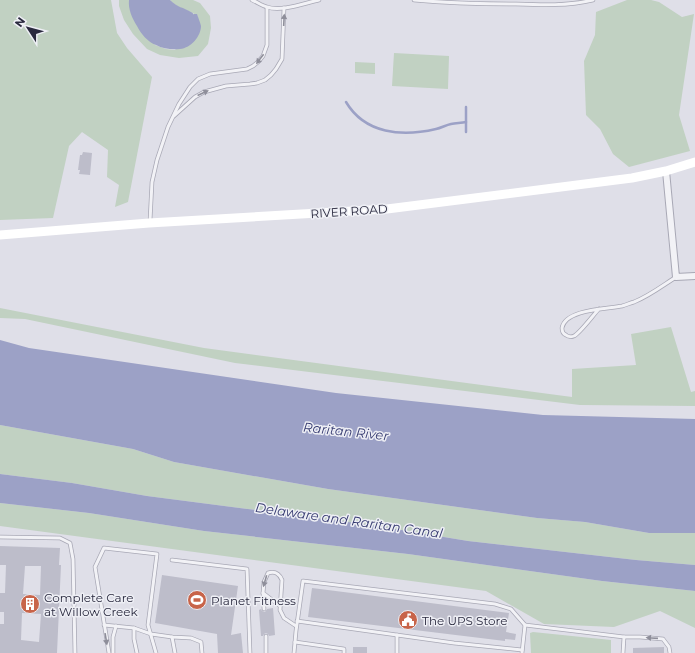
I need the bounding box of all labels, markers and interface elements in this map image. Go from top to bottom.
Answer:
north arrow [8,8,48,48]
one-way arrow [281,13,287,26]
text: N [12,14,28,30]
one-way arrow [256,53,264,64]
one-way arrow [198,90,209,96]
street label: RIVER ROAD [310,201,388,221]
water label: Raritan River [303,419,390,444]
water label: Delaware and Raritan Canal [254,499,444,541]
one-way arrow [262,576,268,588]
sports icon: Planet Fitness [186,589,208,611]
place label: Complete Care at Willow Creek [44,590,139,619]
building icon: Complete Care at Willow Creek [19,593,41,615]
place label: Planet Fitness [211,593,296,608]
public building icon: The UPS Store [397,609,419,631]
place label: The UPS Store [422,613,508,628]
one-way arrow [104,633,110,645]
one-way arrow [646,634,658,641]

